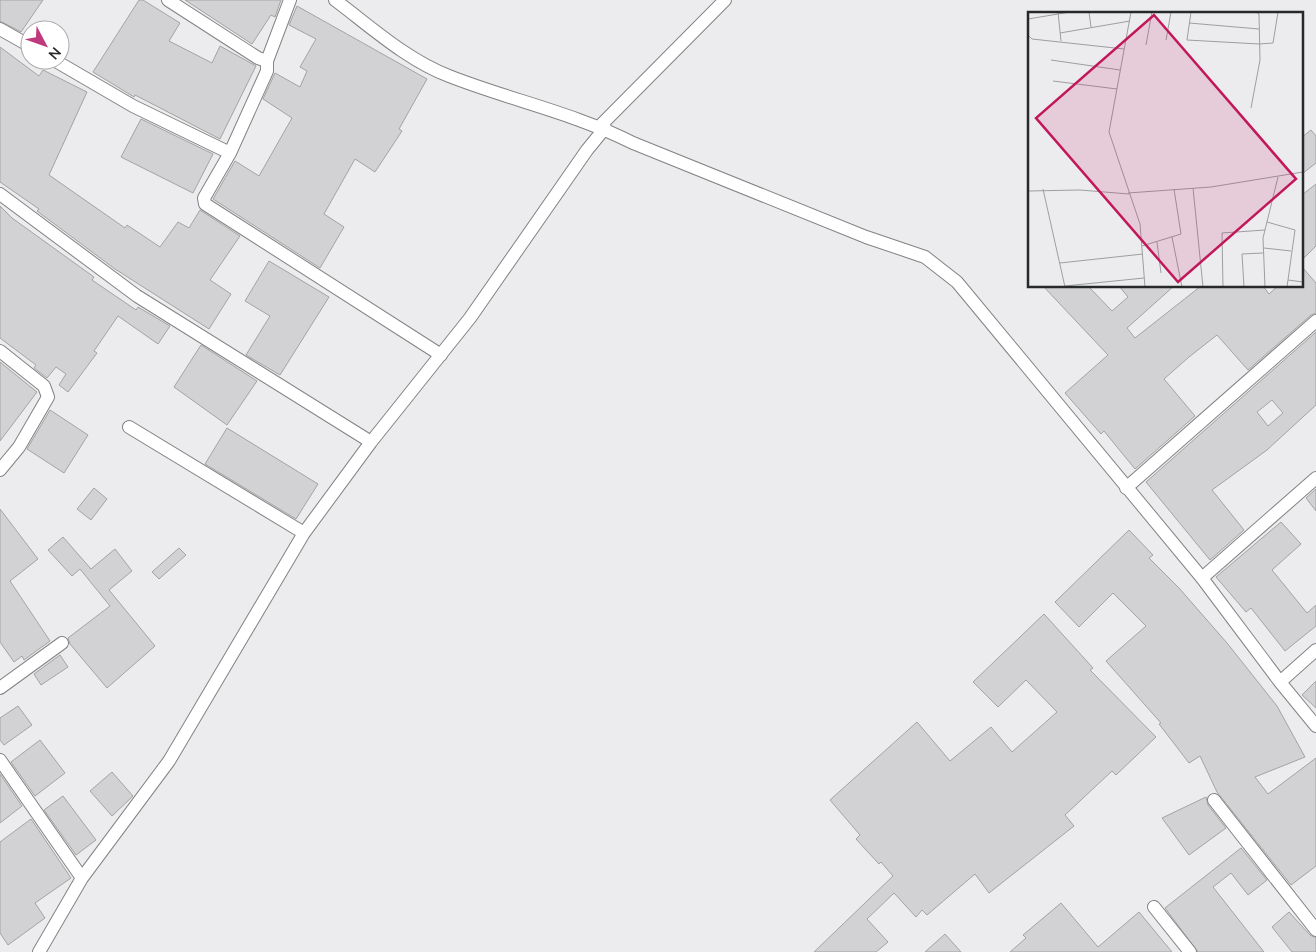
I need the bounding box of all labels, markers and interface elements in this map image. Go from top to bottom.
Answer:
inset map [1028,12,1304,288]
north arrow [20,20,70,70]
text: N [44,43,65,63]

